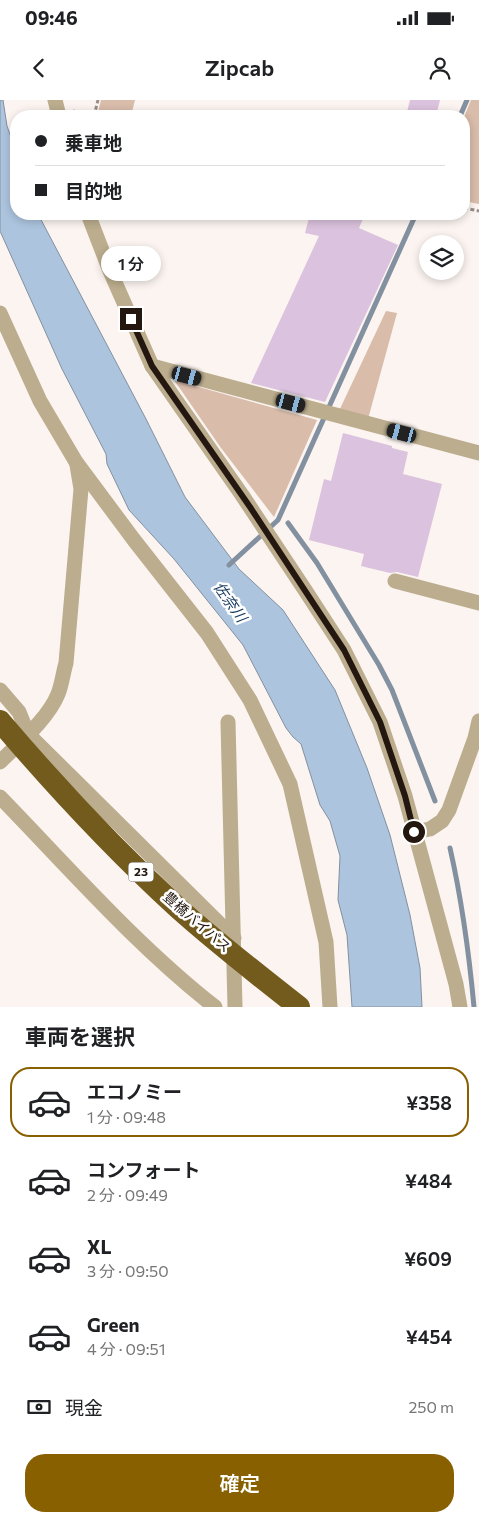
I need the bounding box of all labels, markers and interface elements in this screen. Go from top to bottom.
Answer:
text: 09:46 [25,6,78,29]
icon: back [25,54,53,82]
text: Zipcab [205,54,274,81]
icon: person [426,54,454,82]
text: 乗車地 [65,131,122,154]
text: 目的地 [65,179,122,202]
map controls [419,235,464,280]
button: layers [419,235,464,280]
callout: 1 分 [101,246,161,282]
text: 1 分 [118,254,144,273]
route end [120,308,142,330]
car [170,365,203,387]
car [274,392,307,414]
car [385,422,418,444]
water label: 佐奈川 [211,578,252,627]
route start [403,821,425,843]
road number: 23 [128,862,154,882]
street label: 豊橋バイパス [160,888,235,956]
text: 車両を選択 [25,1023,135,1050]
icon: car [27,1080,72,1125]
text: エコノミー [87,1080,182,1103]
text: ¥358 [406,1091,452,1114]
text: 1 分 · 09:48 [87,1107,166,1126]
icon: car [27,1158,72,1203]
text: コンフォート [87,1158,200,1181]
text: ¥484 [405,1169,452,1192]
text: 2 分 · 09:49 [87,1185,168,1204]
text: XL [87,1235,112,1258]
icon: car [27,1236,72,1281]
text: ¥609 [404,1247,452,1270]
text: 3 分 · 09:50 [87,1261,169,1280]
text: Green [87,1313,139,1336]
icon: car [27,1314,72,1359]
text: ¥454 [406,1325,452,1348]
text: 4 分 · 09:51 [87,1339,166,1358]
icon: cash [25,1393,53,1421]
text: 現金 [65,1396,103,1419]
text: 250 m [408,1397,454,1416]
button: 確定 [25,1454,454,1512]

